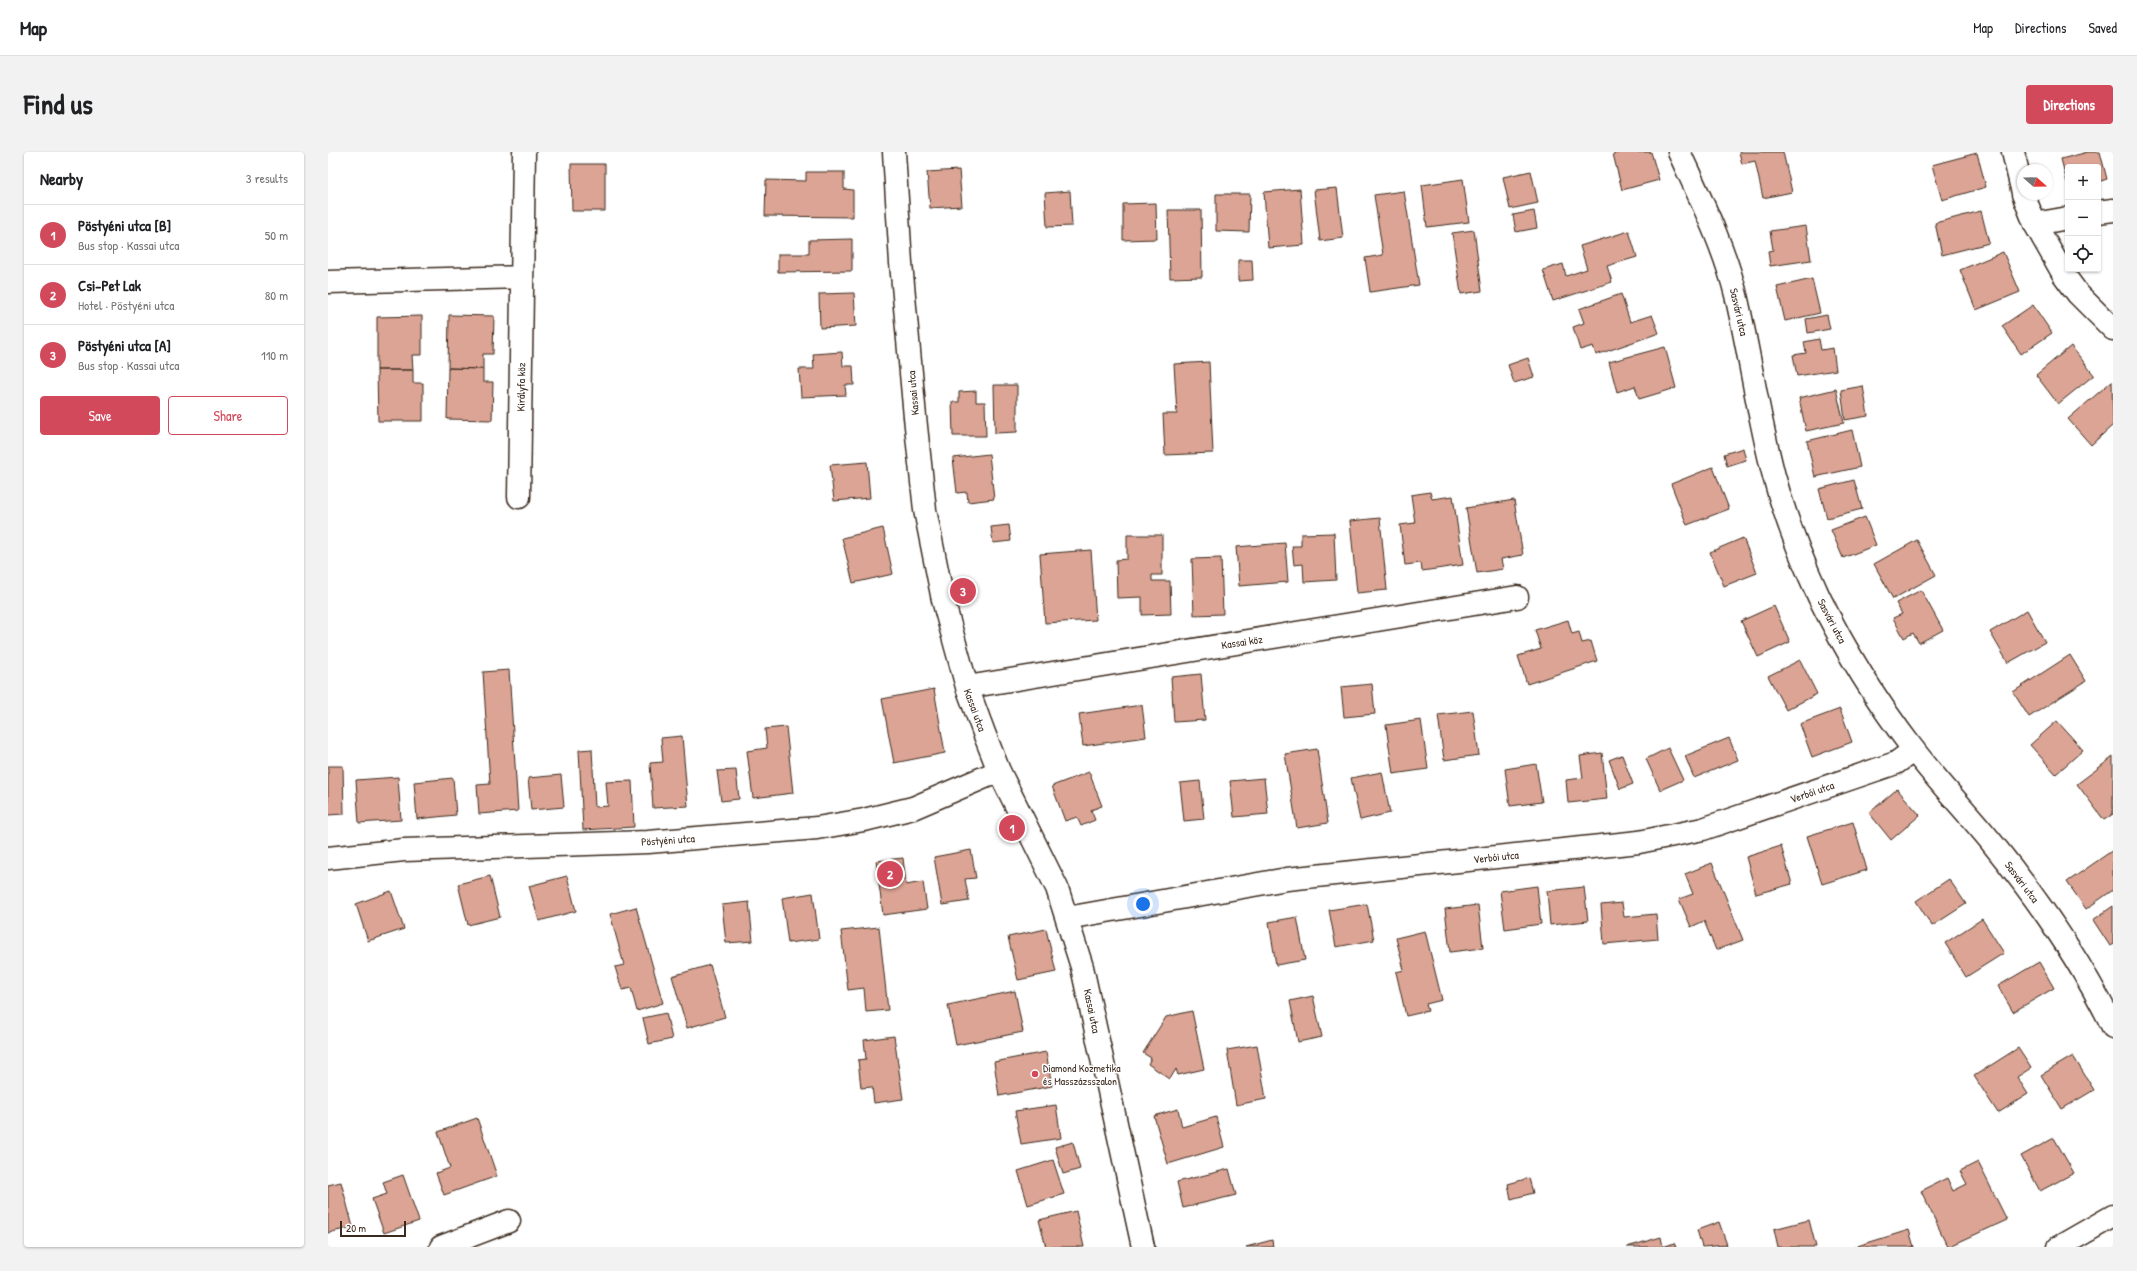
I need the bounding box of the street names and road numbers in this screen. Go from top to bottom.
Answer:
street label: Sasvári utca [1727,287,1751,338]
street label: Királyfa köz [514,362,528,412]
street label: Kassai utca [904,369,922,416]
street label: Sasvári utca [1814,596,1850,646]
street label: Kassai köz [1220,632,1264,652]
street label: Kassai utca [961,687,989,734]
street label: Verbói utca [1788,778,1836,806]
street label: Pöstyéni utca [641,831,696,849]
street label: Verbói utca [1473,848,1520,866]
street label: Sasvári utca [2002,858,2043,906]
street label: Kassai utca [1081,988,1104,1035]

